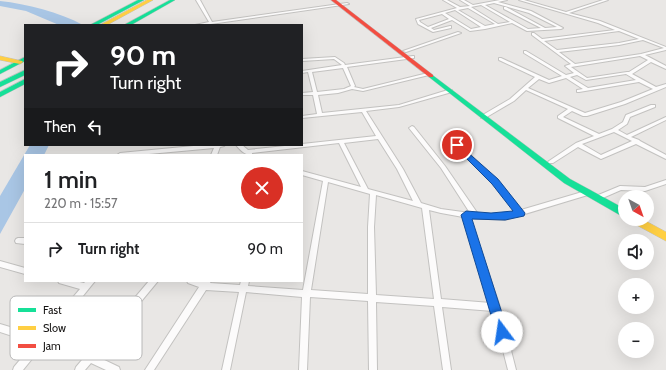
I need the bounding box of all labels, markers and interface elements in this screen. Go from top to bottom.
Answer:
text: 90 m [110,38,176,72]
icon: right [44,40,96,92]
text: Turn right [110,72,181,94]
icon: left [84,116,106,138]
text: Then [44,118,76,136]
pin [440,128,474,162]
icon: arrive [446,134,468,156]
text: 1 min [44,165,98,194]
button: close [241,167,283,209]
north arrow [618,190,654,226]
map controls [618,190,654,358]
text: 220 m · 15:57 [44,195,118,211]
button: sound [618,234,654,270]
icon: right [44,238,66,260]
text: Turn right [78,240,139,258]
text: 90 m [247,240,283,258]
button: + [618,278,654,314]
legend [10,296,142,360]
text: Fast [43,303,62,317]
position arrow [481,311,523,353]
text: Slow [43,321,66,335]
button: − [618,322,654,358]
text: Jam [42,339,61,353]

